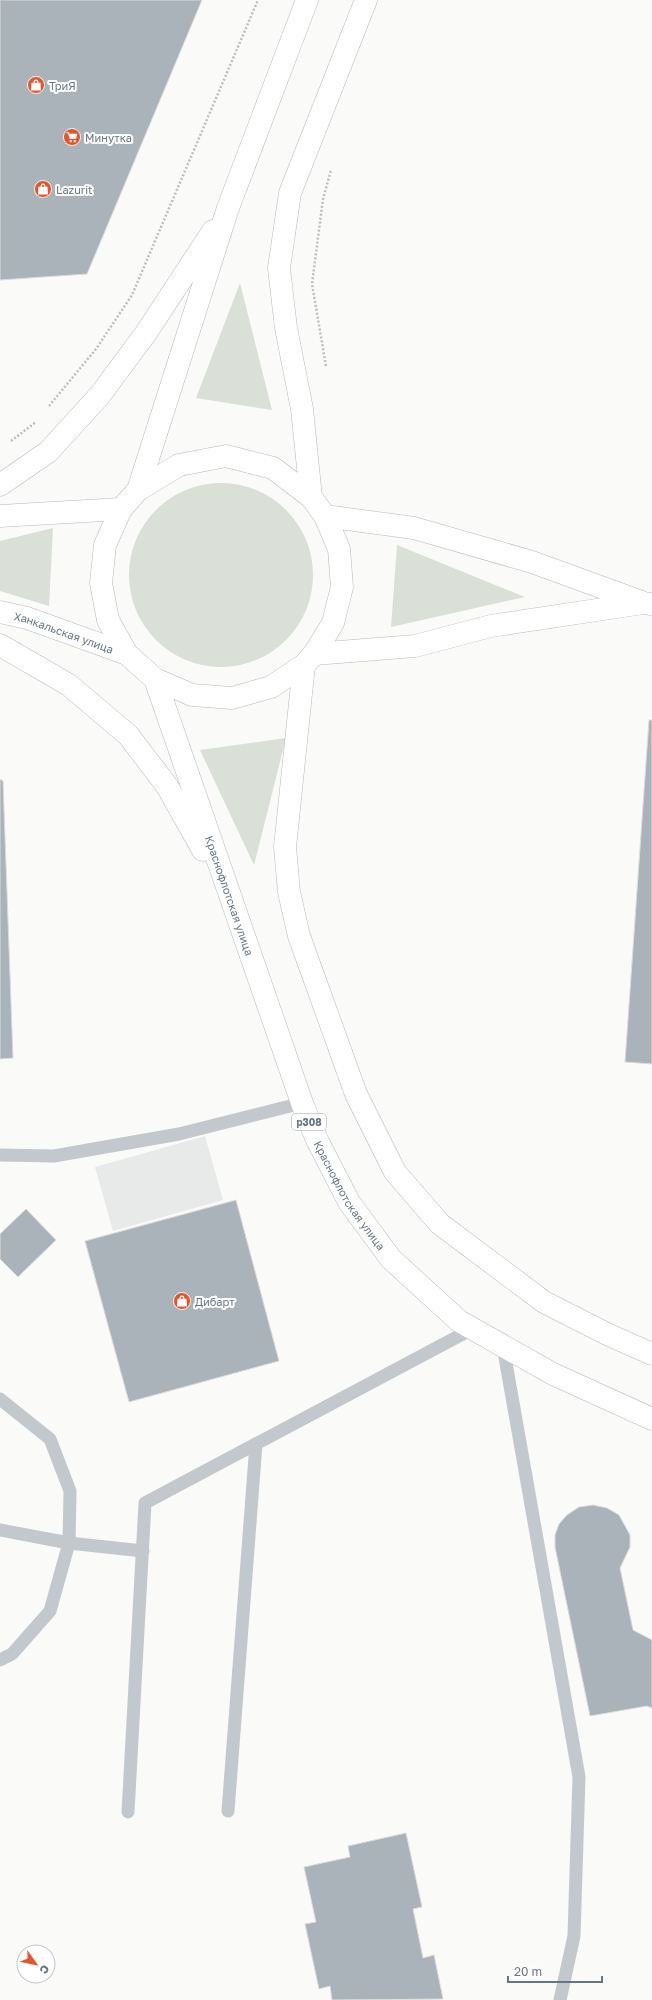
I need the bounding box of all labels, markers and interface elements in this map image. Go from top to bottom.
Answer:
shop icon: ТриЯ [26,75,46,95]
place label: ТриЯ [49,79,76,92]
supermarket icon: Минутка [62,127,82,147]
place label: Минутка [85,131,132,144]
shop icon: Lazurit [33,179,53,199]
place label: Lazurit [56,183,93,196]
street label: Ханкальская улица [13,609,115,655]
street label: Краснофлотская улица [203,834,257,957]
road number: p308 [292,1114,326,1130]
street label: Краснофлотская улица [312,1138,388,1252]
shop icon: Дибарт [172,1291,192,1311]
place label: Дибарт [195,1295,235,1308]
north arrow [16,1944,56,1984]
scale bar [508,1958,602,1984]
text: С [37,1963,52,1977]
text: 20 m [514,1964,542,1979]

